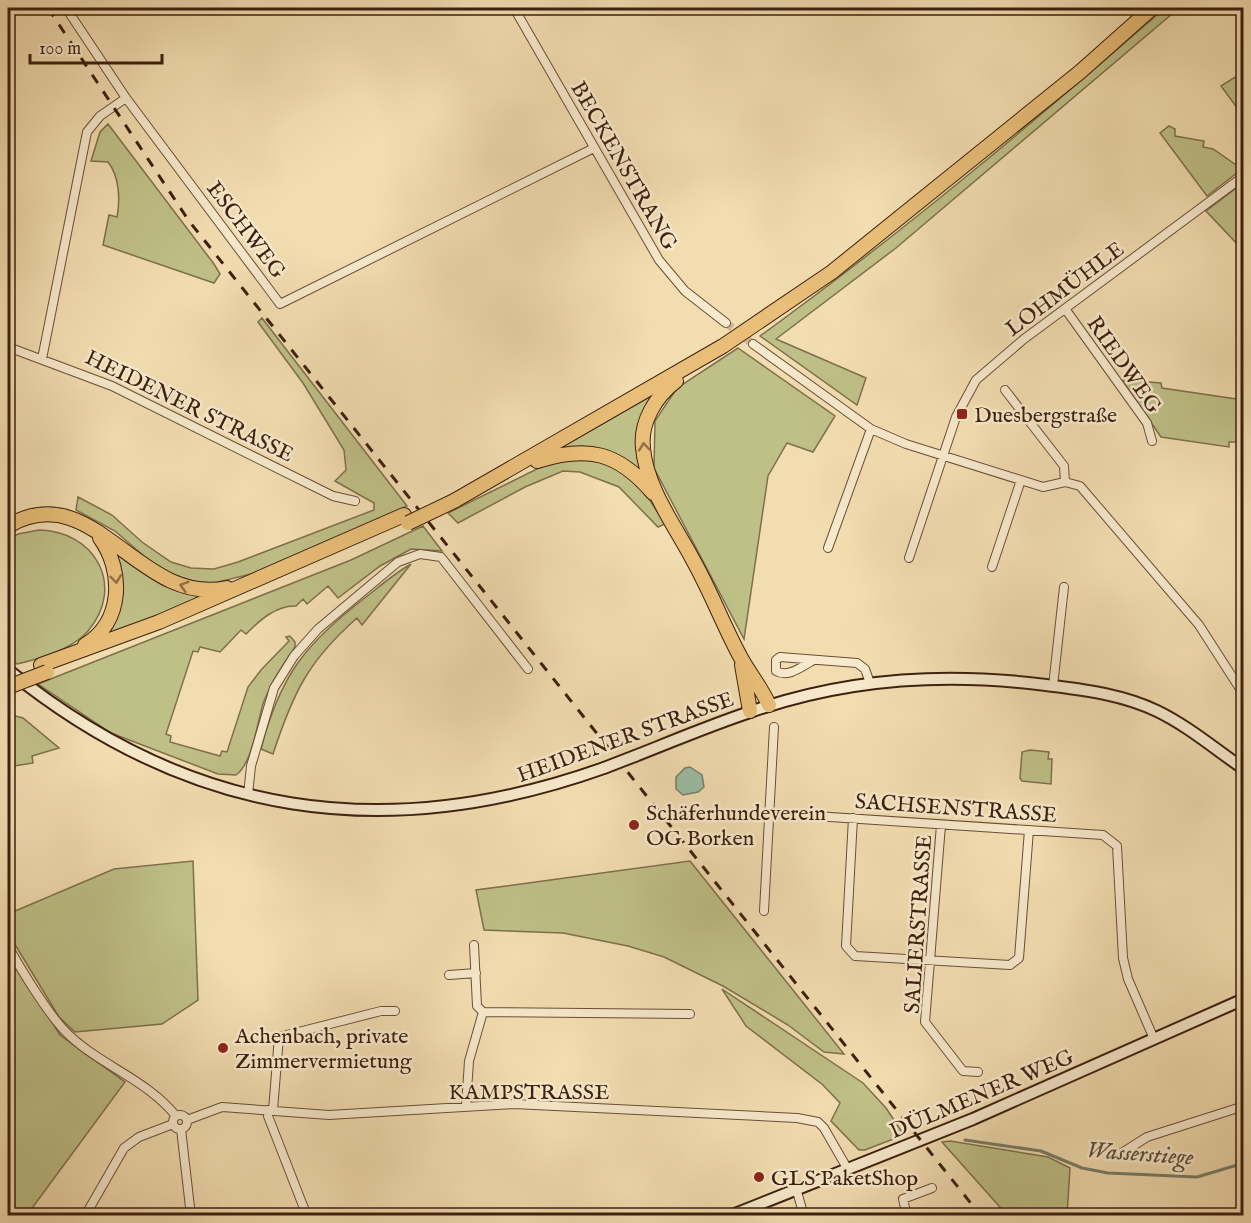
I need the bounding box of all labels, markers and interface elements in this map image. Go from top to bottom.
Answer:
scale bar [30,27,162,65]
text: 100 m [39,38,81,61]
street label: BECKENSTRANG [564,77,683,256]
street label: ESCHWEG [200,176,291,285]
street label: LOHMÜHLE [1000,236,1130,343]
street label: RIEDWEG [1080,311,1167,420]
street label: HEIDENER STRASSE [80,344,298,469]
place label: Duesbergstraße [974,402,1117,430]
marker: Duesbergstraße [955,407,969,421]
one-way arrow [638,443,651,452]
one-way arrow [109,574,122,583]
one-way arrow [179,581,190,593]
street label: HEIDENER STRASSE [514,686,738,790]
street label: SACHSENSTRASSE [854,788,1058,830]
place label: Schäferhundeverein OG Borken [646,800,826,853]
marker: Schäferhundeverein OG Borken [627,818,641,832]
street label: SALIERSTRASSE [899,834,939,1015]
place label: Achenbach, private Zimmervermietung [234,1023,413,1076]
marker: Achenbach, private Zimmervermietung [216,1041,230,1055]
street label: DÜLMENER WEG [886,1043,1078,1146]
street label: KAMPSTRASSE [449,1079,609,1107]
water label: Wasserstiege [1085,1135,1194,1174]
place label: GLS PaketShop [771,1165,918,1193]
marker: GLS PaketShop [752,1170,766,1184]

